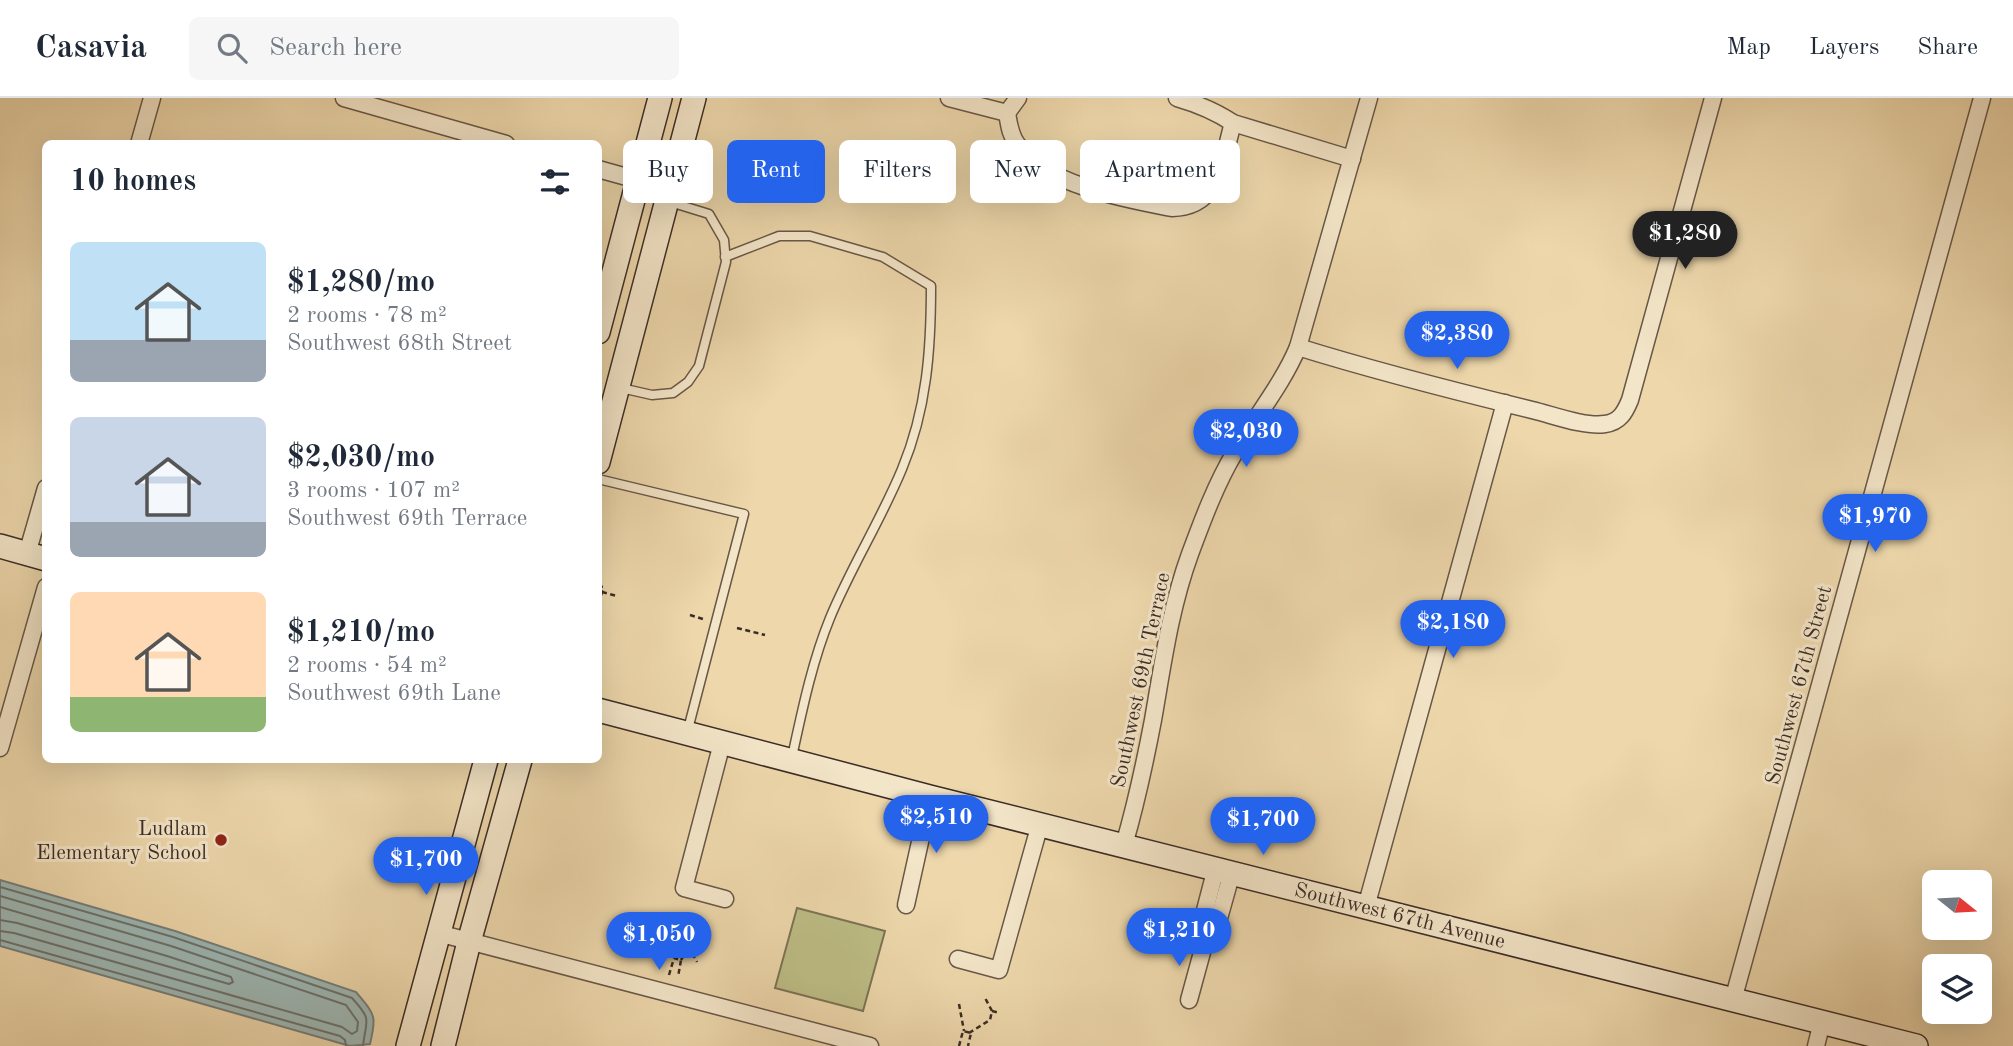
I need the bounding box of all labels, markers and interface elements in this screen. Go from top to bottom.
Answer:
search box [189,17,679,80]
icon: search [213,29,251,67]
text: Casavia [35,32,147,65]
text: Search here [269,35,402,61]
text: Map [1727,36,1771,60]
text: Layers [1809,36,1879,60]
text: Share [1917,36,1978,60]
chip: Buy [623,140,713,203]
chip: Rent [727,140,825,203]
chip: Filters [839,140,956,203]
chip: New [970,140,1066,203]
chip: Apartment [1080,140,1240,203]
icon: filters [536,163,574,201]
text: 10 homes [70,167,196,197]
pin: $1,280 [1628,212,1742,271]
text: $1,280 [1648,222,1722,245]
text: $1,280/mo [287,268,435,298]
icon: home [126,270,210,354]
text: 2 rooms · 78 m² [287,304,447,327]
pin: $2,380 [1400,312,1514,371]
text: $2,380 [1420,322,1494,345]
text: Southwest 68th Street [287,332,512,355]
pin: $2,030 [1189,410,1303,469]
text: $2,030 [1209,420,1283,443]
text: $2,030/mo [287,443,435,473]
icon: home [126,445,210,529]
text: 3 rooms · 107 m² [287,479,460,502]
pin: $1,970 [1818,494,1932,554]
text: $1,970 [1838,505,1912,528]
text: Southwest 69th Terrace [287,507,527,530]
street label: Southwest 69th Terrace [1108,571,1175,790]
street label: Southwest 67th Street [1763,583,1836,787]
pin: $2,180 [1396,601,1510,660]
text: $2,180 [1416,611,1490,634]
text: $1,210/mo [287,618,435,648]
icon: home [126,620,210,704]
text: 2 rooms · 54 m² [287,654,447,677]
text: Southwest 69th Lane [287,682,501,705]
pin: $2,510 [879,796,993,855]
pin: $1,700 [1206,798,1320,857]
text: $2,510 [899,806,973,829]
text: $1,700 [1226,808,1300,831]
place label: Ludlam Elementary School [36,819,207,864]
marker: Ludlam Elementary School [213,832,229,848]
pin: $1,700 [369,838,483,897]
text: $1,700 [389,848,463,871]
north arrow [1922,870,1992,940]
map controls [1922,870,1992,1024]
street label: Southwest 67th Avenue [1292,880,1507,953]
pin: $1,210 [1122,908,1236,968]
pin: $1,050 [602,912,716,972]
text: $1,210 [1142,919,1216,942]
text: $1,050 [622,923,696,946]
button: layers [1922,954,1992,1024]

